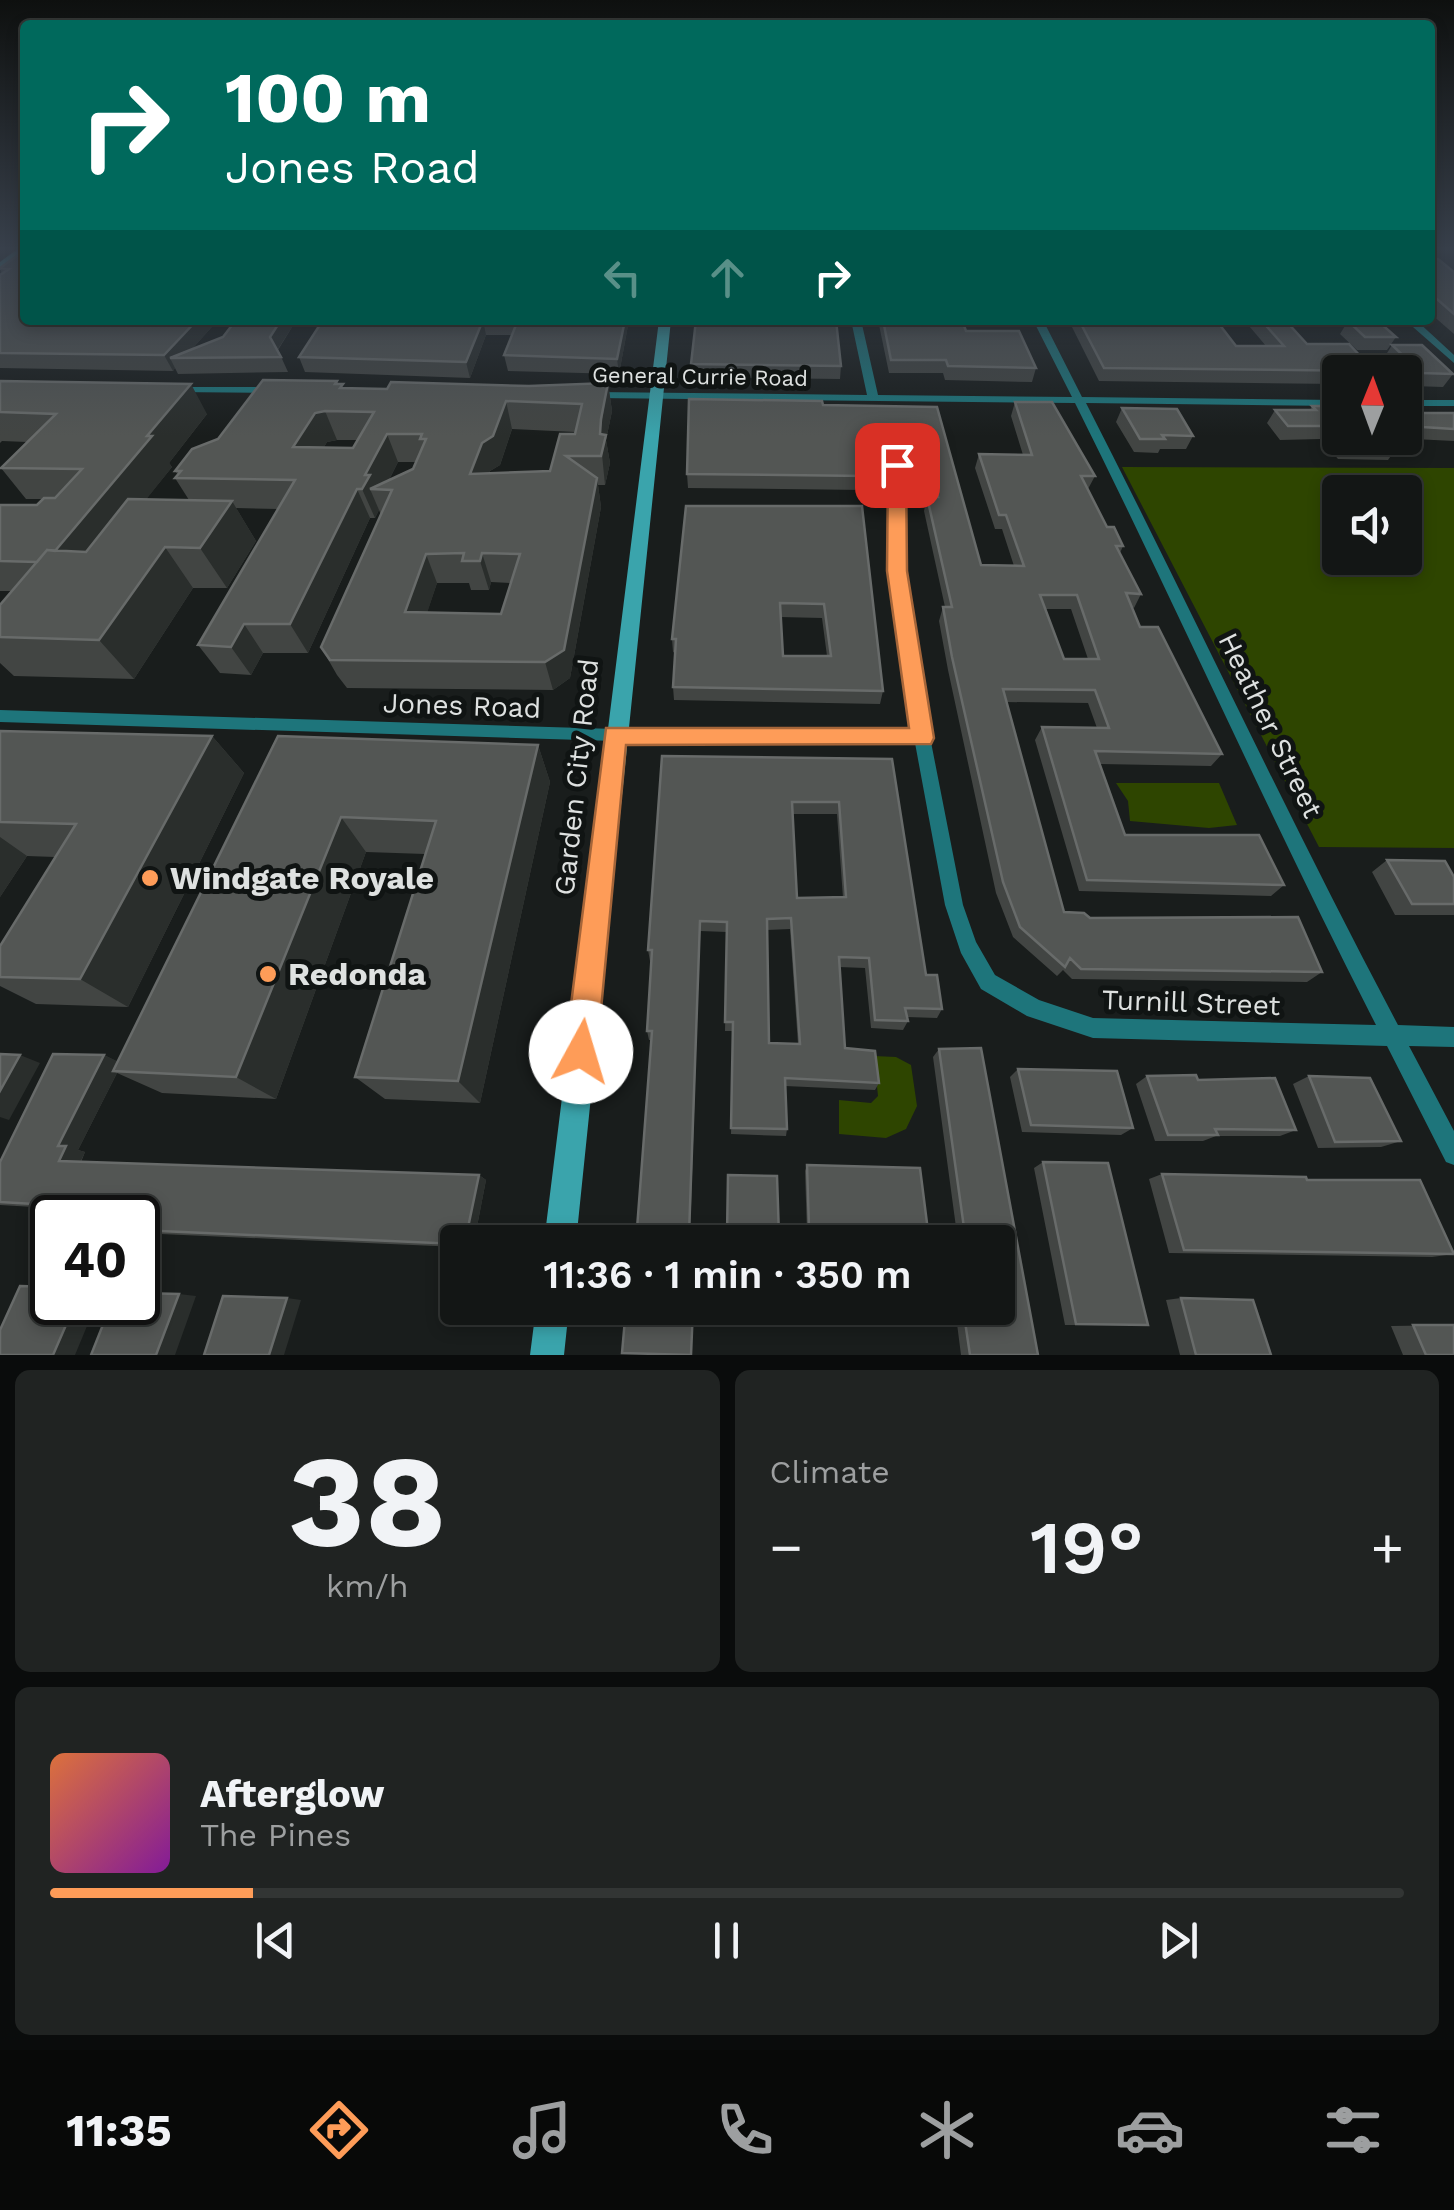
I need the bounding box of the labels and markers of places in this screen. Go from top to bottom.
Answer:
pin [855,423,940,508]
place label: Windgate Royale [170,859,434,897]
marker: Windgate Royale [139,867,161,889]
place label: Redonda [288,955,426,993]
marker: Redonda [257,963,279,985]

